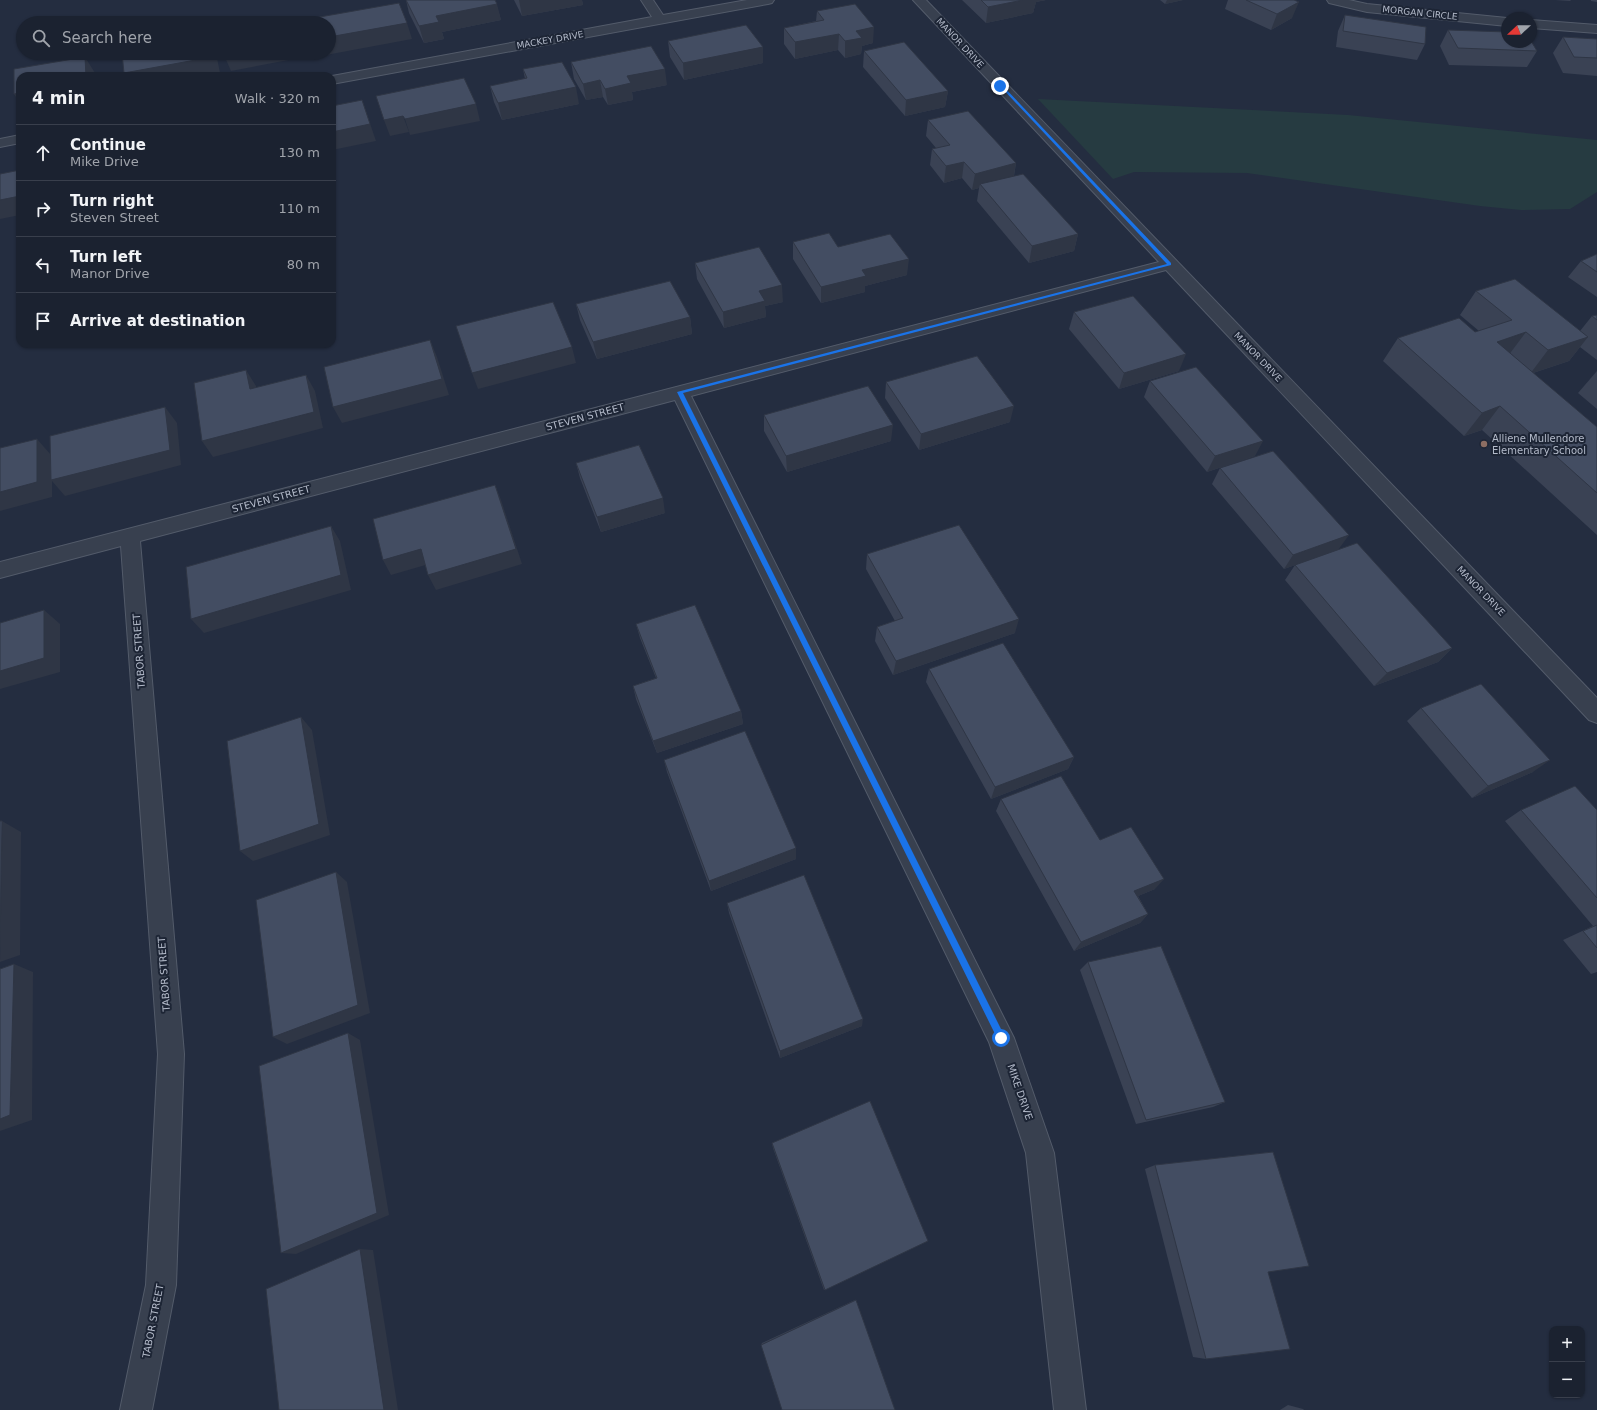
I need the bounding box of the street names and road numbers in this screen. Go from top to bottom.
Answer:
street label: MORGAN CIRCLE [1382,4,1458,22]
street label: MANOR DRIVE [934,16,986,70]
street label: MACKEY DRIVE [516,29,584,51]
street label: MANOR DRIVE [1232,330,1284,384]
street label: STEVEN STREET [545,401,626,433]
street label: STEVEN STREET [231,483,312,515]
street label: MANOR DRIVE [1455,564,1507,618]
street label: TABOR STREET [131,612,147,690]
street label: TABOR STREET [156,935,172,1013]
street label: MIKE DRIVE [1005,1063,1035,1121]
street label: TABOR STREET [140,1282,166,1360]

